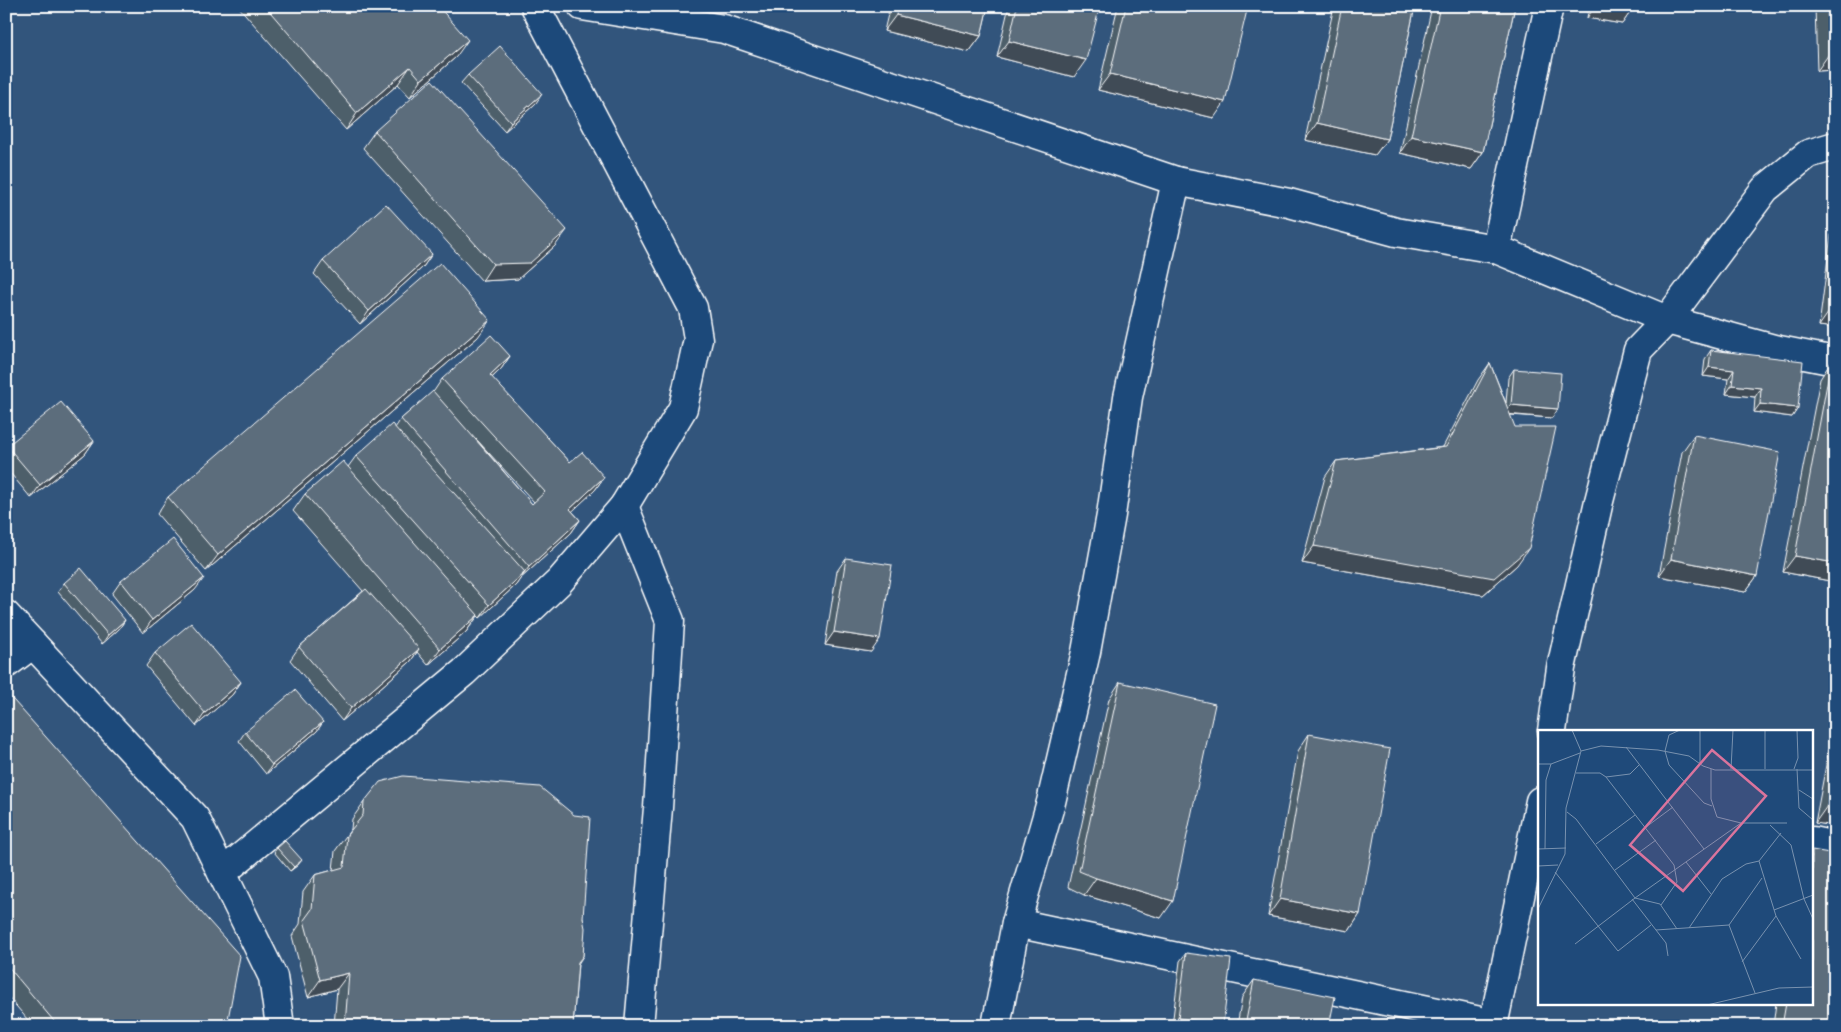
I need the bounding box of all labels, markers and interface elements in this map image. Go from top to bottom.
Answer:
inset map [1538,730,1814,1004]

